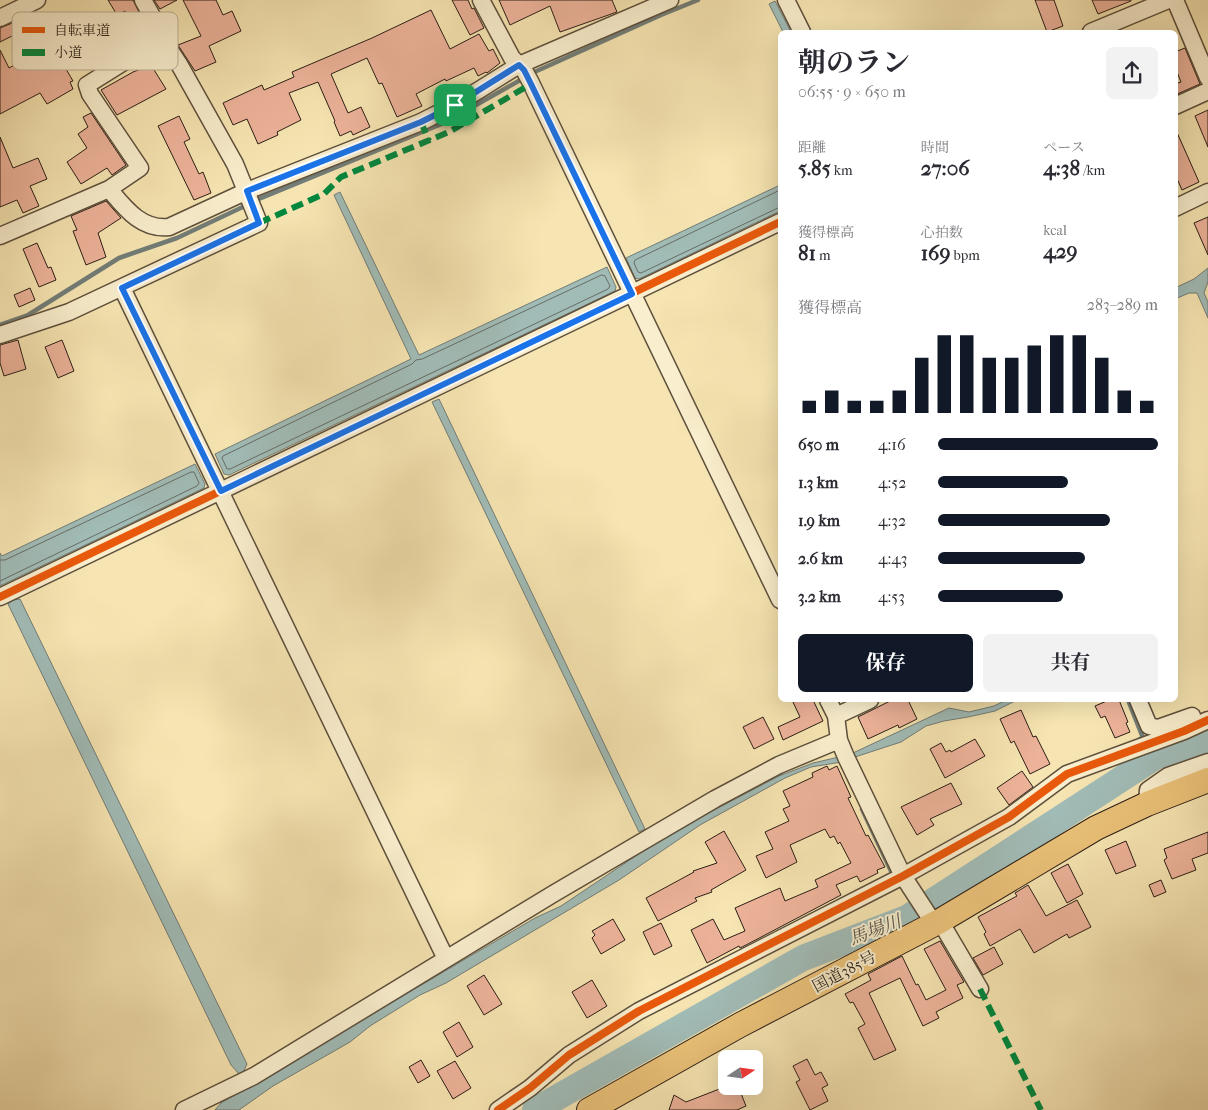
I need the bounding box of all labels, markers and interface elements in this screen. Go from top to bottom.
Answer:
legend [12,12,178,70]
text: 自転車道 [54,22,110,39]
text: 小道 [54,44,82,61]
text: 朝のラン [798,46,910,79]
button: share [1106,47,1158,99]
text: 06:55 · 9 × 650 m [798,82,906,101]
pin [434,84,476,126]
icon: arrive [441,91,469,119]
text: 距離 [798,139,826,156]
text: 時間 [921,139,949,156]
text: ペース [1043,139,1085,156]
text: 5.85 [798,156,831,180]
text: 27:06 [921,156,970,180]
text: 4:38 [1043,156,1080,180]
text: km [831,162,853,179]
text: /km [1080,162,1105,179]
text: kcal [1043,222,1067,239]
text: 獲得標高 [798,224,854,241]
text: 心拍数 [921,224,963,241]
text: 429 [1043,239,1078,263]
text: 81 [798,241,816,265]
text: 169 [921,241,950,265]
text: m [816,247,831,264]
text: bpm [950,247,980,264]
text: 283–289 m [1087,295,1158,314]
text: 獲得標高 [798,298,862,317]
text: 650 m [798,435,839,454]
text: 4:16 [878,435,906,454]
text: 1.3 km [798,473,838,492]
text: 4:52 [878,473,906,492]
text: 1.9 km [798,511,840,530]
text: 4:32 [878,511,906,530]
text: 2.6 km [798,549,843,568]
text: 4:43 [878,549,907,568]
text: 3.2 km [798,587,841,606]
text: 4:53 [878,587,905,606]
button: 保存 [798,634,973,692]
button: 共有 [983,634,1158,692]
water label: 馬場川 [846,910,906,950]
street label: 国道385号 [809,947,879,996]
north arrow [718,1050,762,1095]
map controls [718,1050,763,1095]

